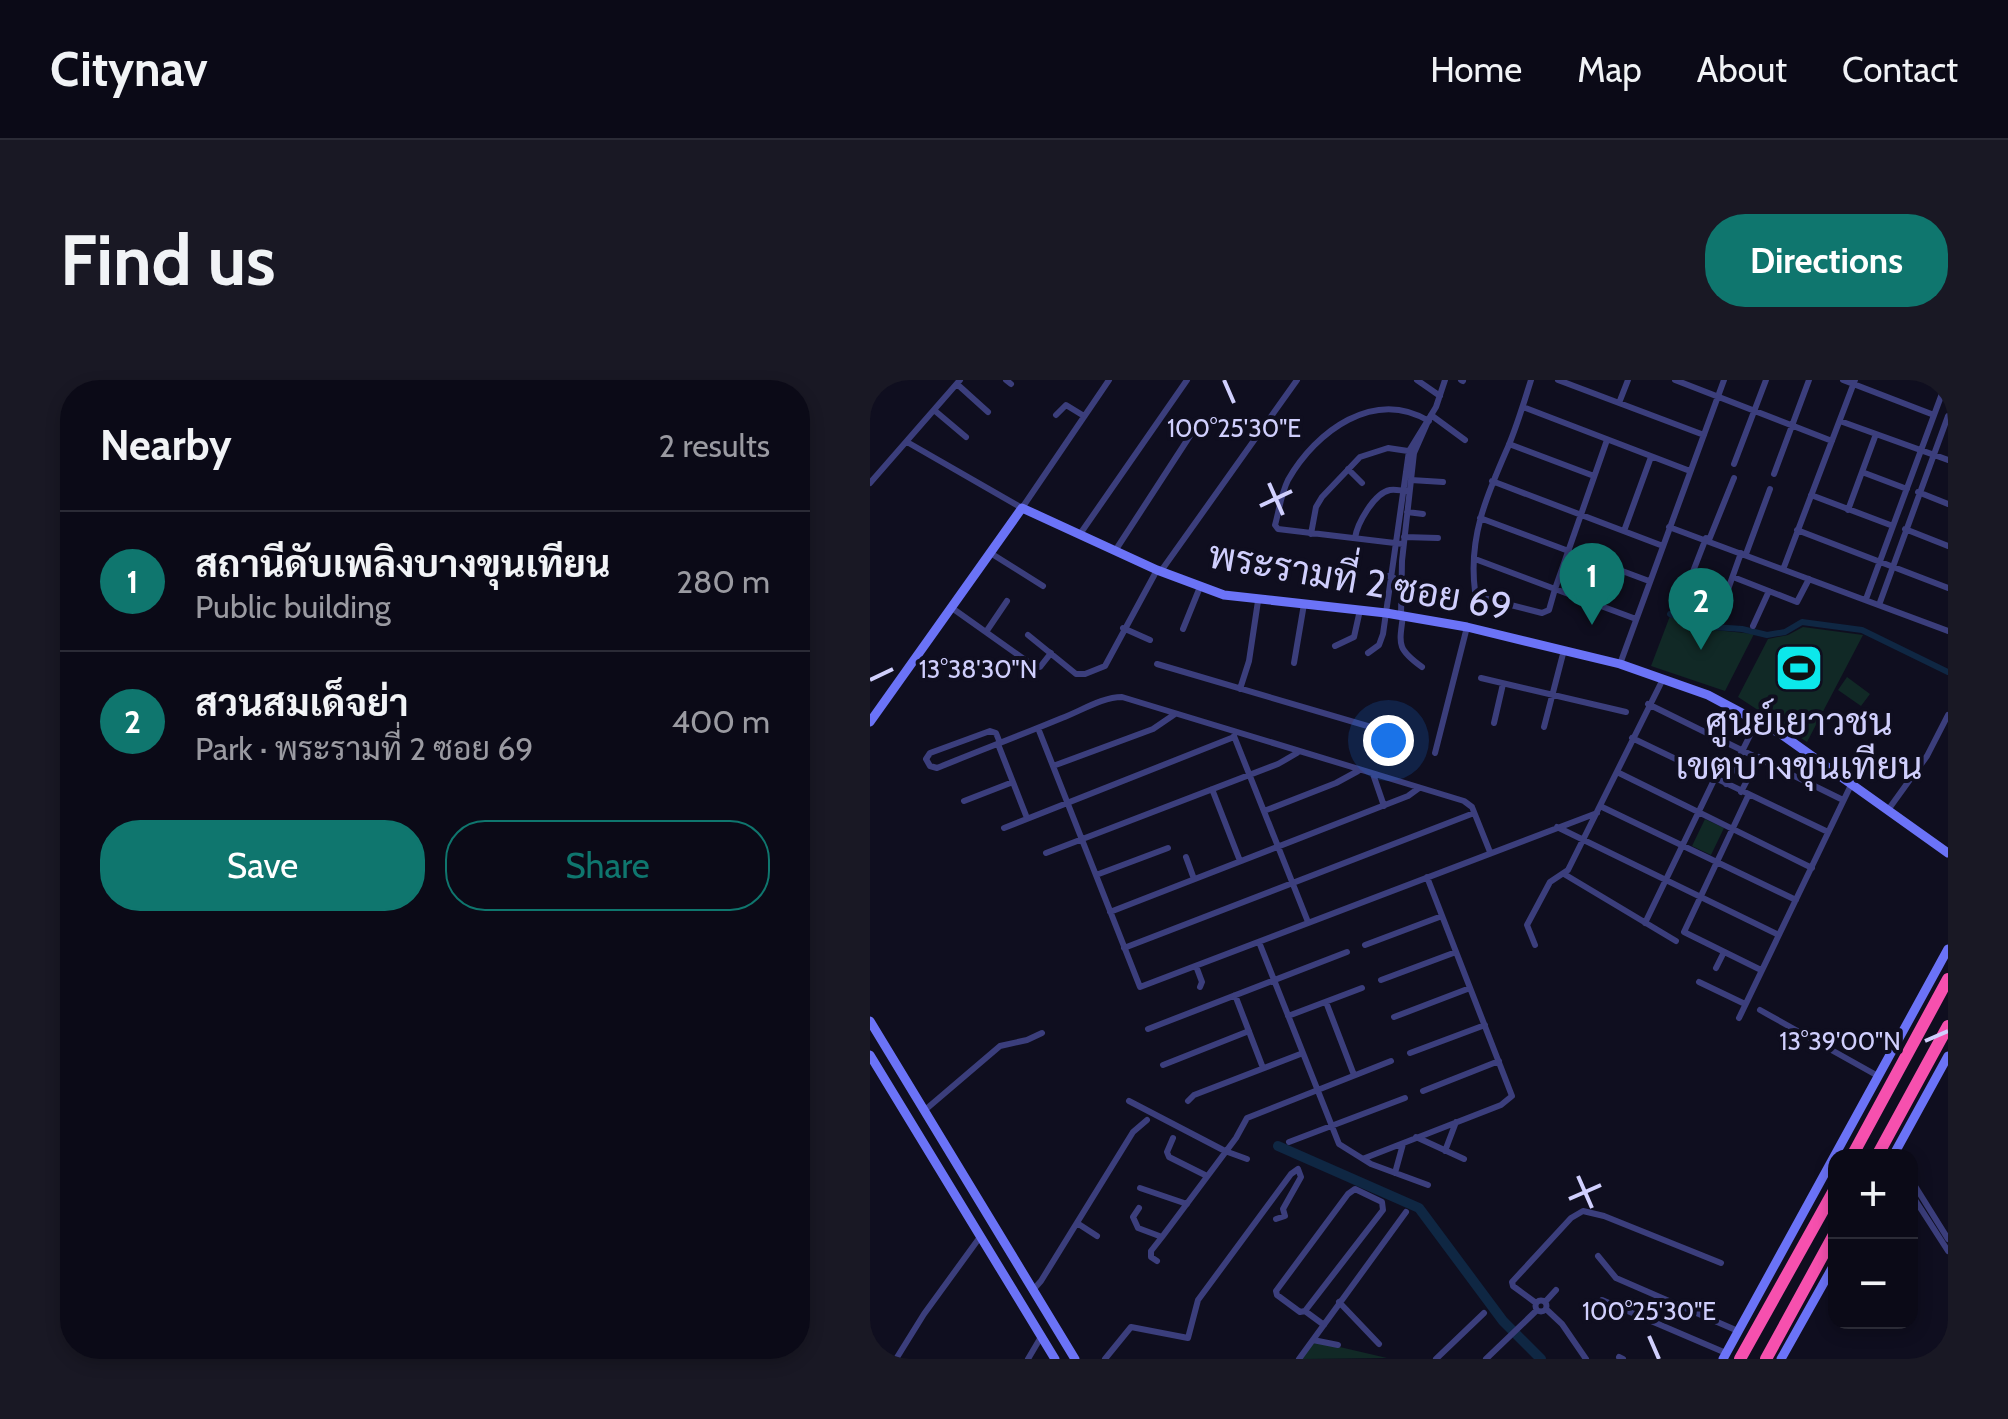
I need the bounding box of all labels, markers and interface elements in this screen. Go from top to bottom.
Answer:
text: Citynav [50,40,207,98]
text: Home [1430,48,1522,91]
text: Map [1577,48,1642,91]
text: About [1697,48,1787,91]
text: Contact [1842,48,1958,91]
button: Directions [1705,214,1948,307]
text: Find us [60,217,276,303]
text: 100°25'30"E [1167,413,1301,443]
text: Nearby [100,419,232,471]
text: 2 results [659,426,770,465]
street label: พระรามที่ 2 ซอย 69 [1205,520,1517,630]
text: สถานีดับเพลิงบางขุนเทียน [195,540,611,587]
pin: 1 [1560,542,1624,625]
text: 1 [127,562,138,601]
text: 280 m [676,562,770,601]
pin: 2 [1668,568,1734,650]
text: Public building [195,587,391,626]
sports icon: ศูนย์เยาวชน เขตบางขุนเทียน [1773,642,1825,694]
text: 13°38'30"N [919,654,1037,684]
text: สวนสมเด็จย่า [195,679,409,726]
place label: ศูนย์เยาวชน เขตบางขุนเทียน [1675,698,1923,791]
text: 2 [124,702,141,741]
text: 400 m [672,702,770,741]
your location [1363,715,1414,766]
text: Park · พระรามที่ 2 ซอย 69 [195,729,534,768]
button: Save [100,820,425,911]
button: Share [445,820,770,911]
text: 13°39'00"N [1779,1026,1901,1056]
map controls [1828,1149,1918,1329]
button: + [1828,1149,1918,1239]
button: − [1828,1239,1918,1329]
text: 100°25'30"E [1582,1296,1716,1326]

